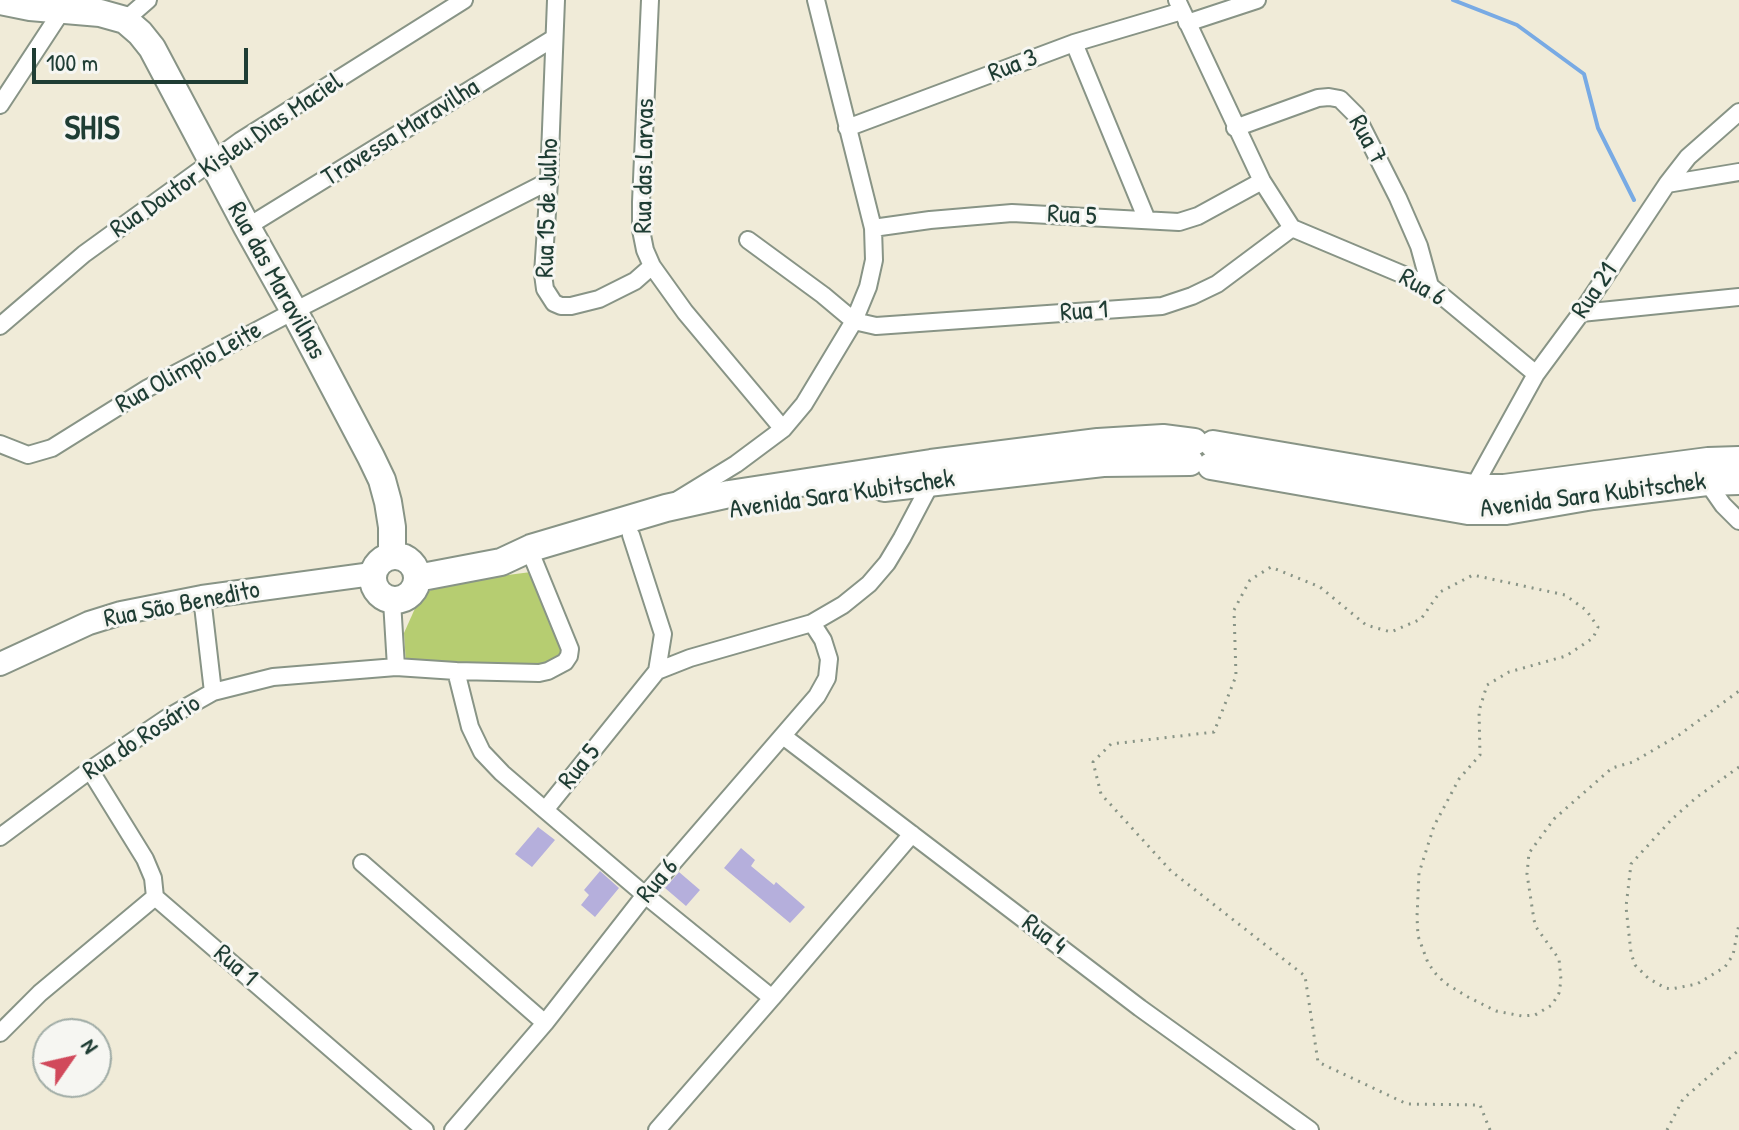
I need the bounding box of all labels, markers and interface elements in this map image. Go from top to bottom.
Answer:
scale bar [36,32,252,82]
street label: Rua 3 [984,42,1042,90]
text: 100 m [46,46,98,78]
street label: Rua Doutor Kisleu Dias Maciel [105,67,349,245]
street label: Travessa Maravilha [317,72,485,194]
street label: Rua das Larvas [628,98,662,234]
district label: SHIS [64,110,120,150]
street label: Rua 7 [1341,110,1393,170]
street label: Rua 15 de Julho [530,138,566,278]
street label: Rua das Maravilhas [220,197,332,365]
street label: Rua 5 [1047,199,1097,233]
street label: Rua 21 [1565,257,1625,325]
street label: Rua 6 [1393,262,1451,314]
street label: Rua 1 [1059,295,1109,329]
street label: Rua Olimpio Leite [111,315,267,421]
street label: Avenida Sara Kubitschek [727,464,957,526]
street label: Avenida Sara Kubitschek [1478,467,1708,525]
street label: Rua São Benedito [101,575,263,635]
street label: Rua do Rosário [77,688,207,788]
street label: Rua 5 [552,738,608,796]
street label: Rua 6 [630,852,686,910]
street label: Rua 4 [1015,908,1073,962]
street label: Rua 1 [207,939,263,993]
north arrow [32,1018,112,1098]
text: N [75,1032,106,1059]

